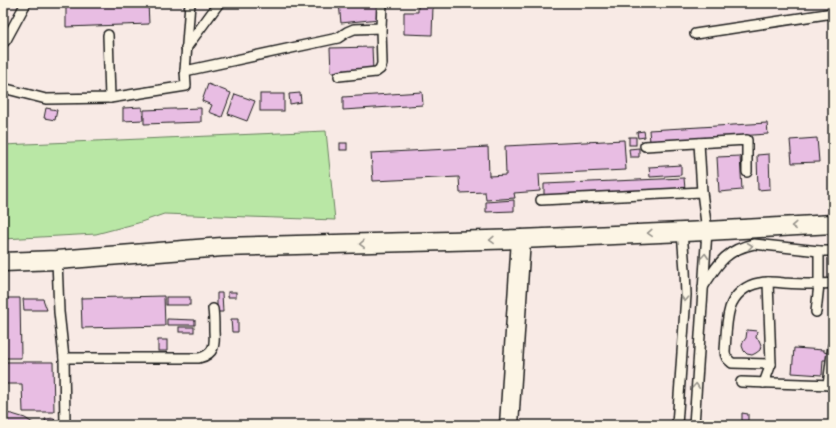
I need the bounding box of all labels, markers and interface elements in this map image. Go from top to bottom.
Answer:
one-way arrow [791,222,797,231]
one-way arrow [647,229,653,238]
one-way arrow [489,236,495,244]
one-way arrow [359,239,365,248]
one-way arrow [747,241,753,250]
one-way arrow [700,253,709,259]
one-way arrow [681,296,690,302]
one-way arrow [692,383,701,389]

